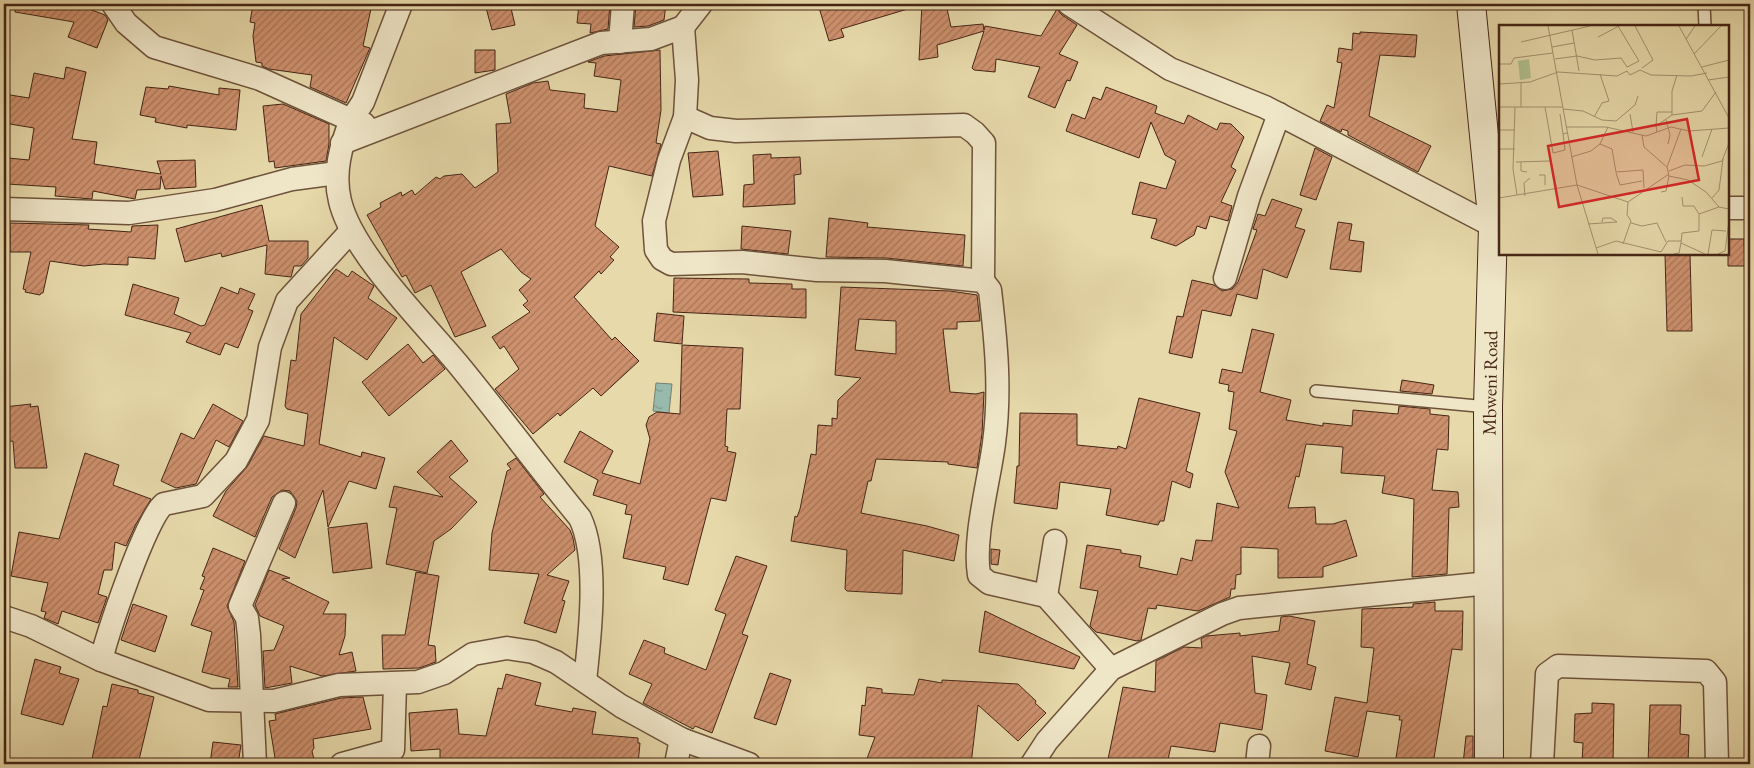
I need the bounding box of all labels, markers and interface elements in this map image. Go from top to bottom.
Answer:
inset map [1499,25,1729,255]
street label: Mbweni Road [1477,330,1503,436]

